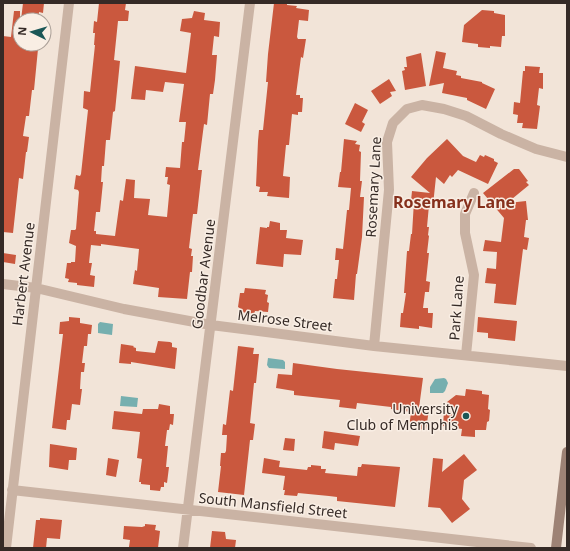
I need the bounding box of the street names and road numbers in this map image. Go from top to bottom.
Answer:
street label: Rosemary Lane [361,136,385,238]
street label: Goodbar Avenue [187,218,219,330]
street label: Harbert Avenue [7,221,39,327]
street label: Park Lane [444,275,468,341]
street label: Melrose Street [236,305,334,335]
street label: South Mansfield Street [198,488,348,522]

